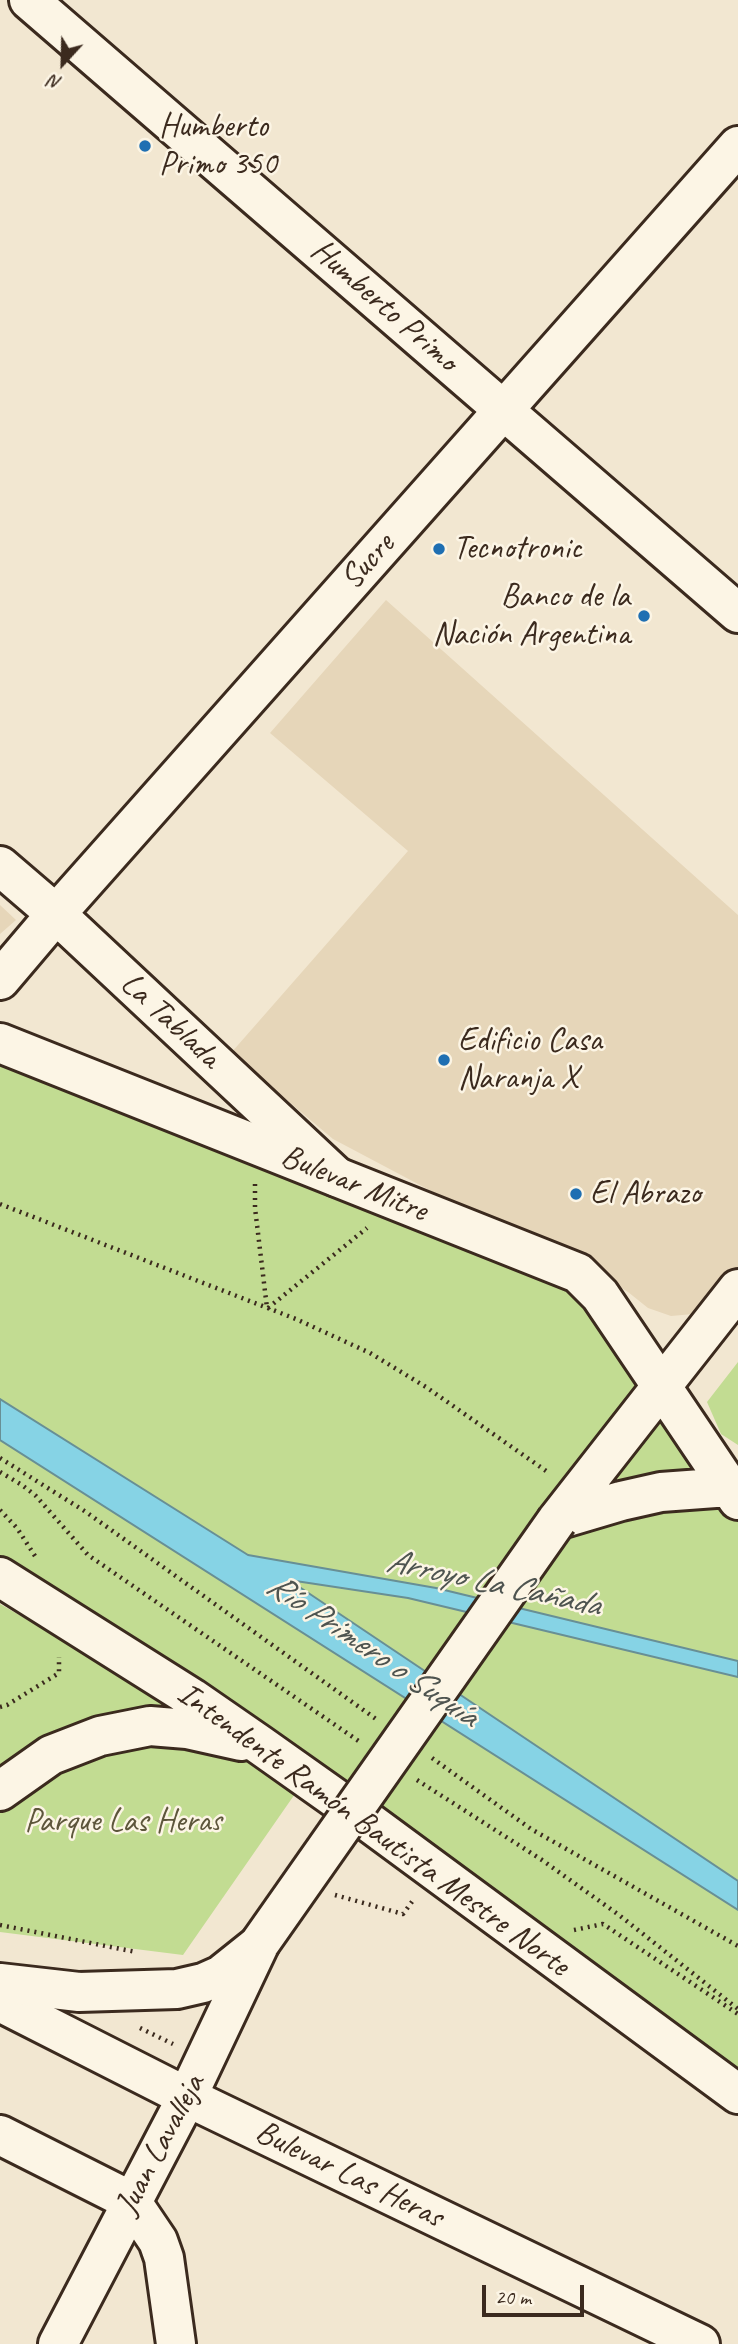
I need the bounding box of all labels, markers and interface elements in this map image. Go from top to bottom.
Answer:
north arrow [28,28,98,98]
text: N [45,69,65,96]
place label: Humberto Primo 350 [159,107,277,185]
marker: Humberto Primo 350 [137,138,153,154]
street label: Humberto Primo [302,231,466,381]
street label: Sucre [333,526,403,598]
place label: Tecnotronic [453,529,582,569]
marker: Tecnotronic [431,541,447,557]
place label: Banco de la Nación Argentina [433,577,630,655]
marker: Banco de la Nación Argentina [636,608,652,624]
street label: La Tablada [112,965,228,1077]
place label: Edificio Casa Naranja X [458,1021,602,1099]
marker: Edificio Casa Naranja X [436,1052,452,1068]
street label: Bulevar Mitre [275,1137,433,1231]
place label: El Abrazo [590,1174,700,1214]
marker: El Abrazo [568,1186,584,1202]
water label: Arroyo La Cañada [383,1541,603,1627]
water label: Río Primero o Suquía [258,1565,486,1737]
street label: Intendente Ramón Bautista Mestre Norte [169,1674,577,1986]
park label: Parque Las Heras [24,1802,222,1842]
street label: Juan Lavalleja [108,2068,214,2222]
street label: Bulevar Las Heras [249,2113,449,2237]
scale bar [486,2270,588,2314]
text: 20 m [495,2284,531,2310]

